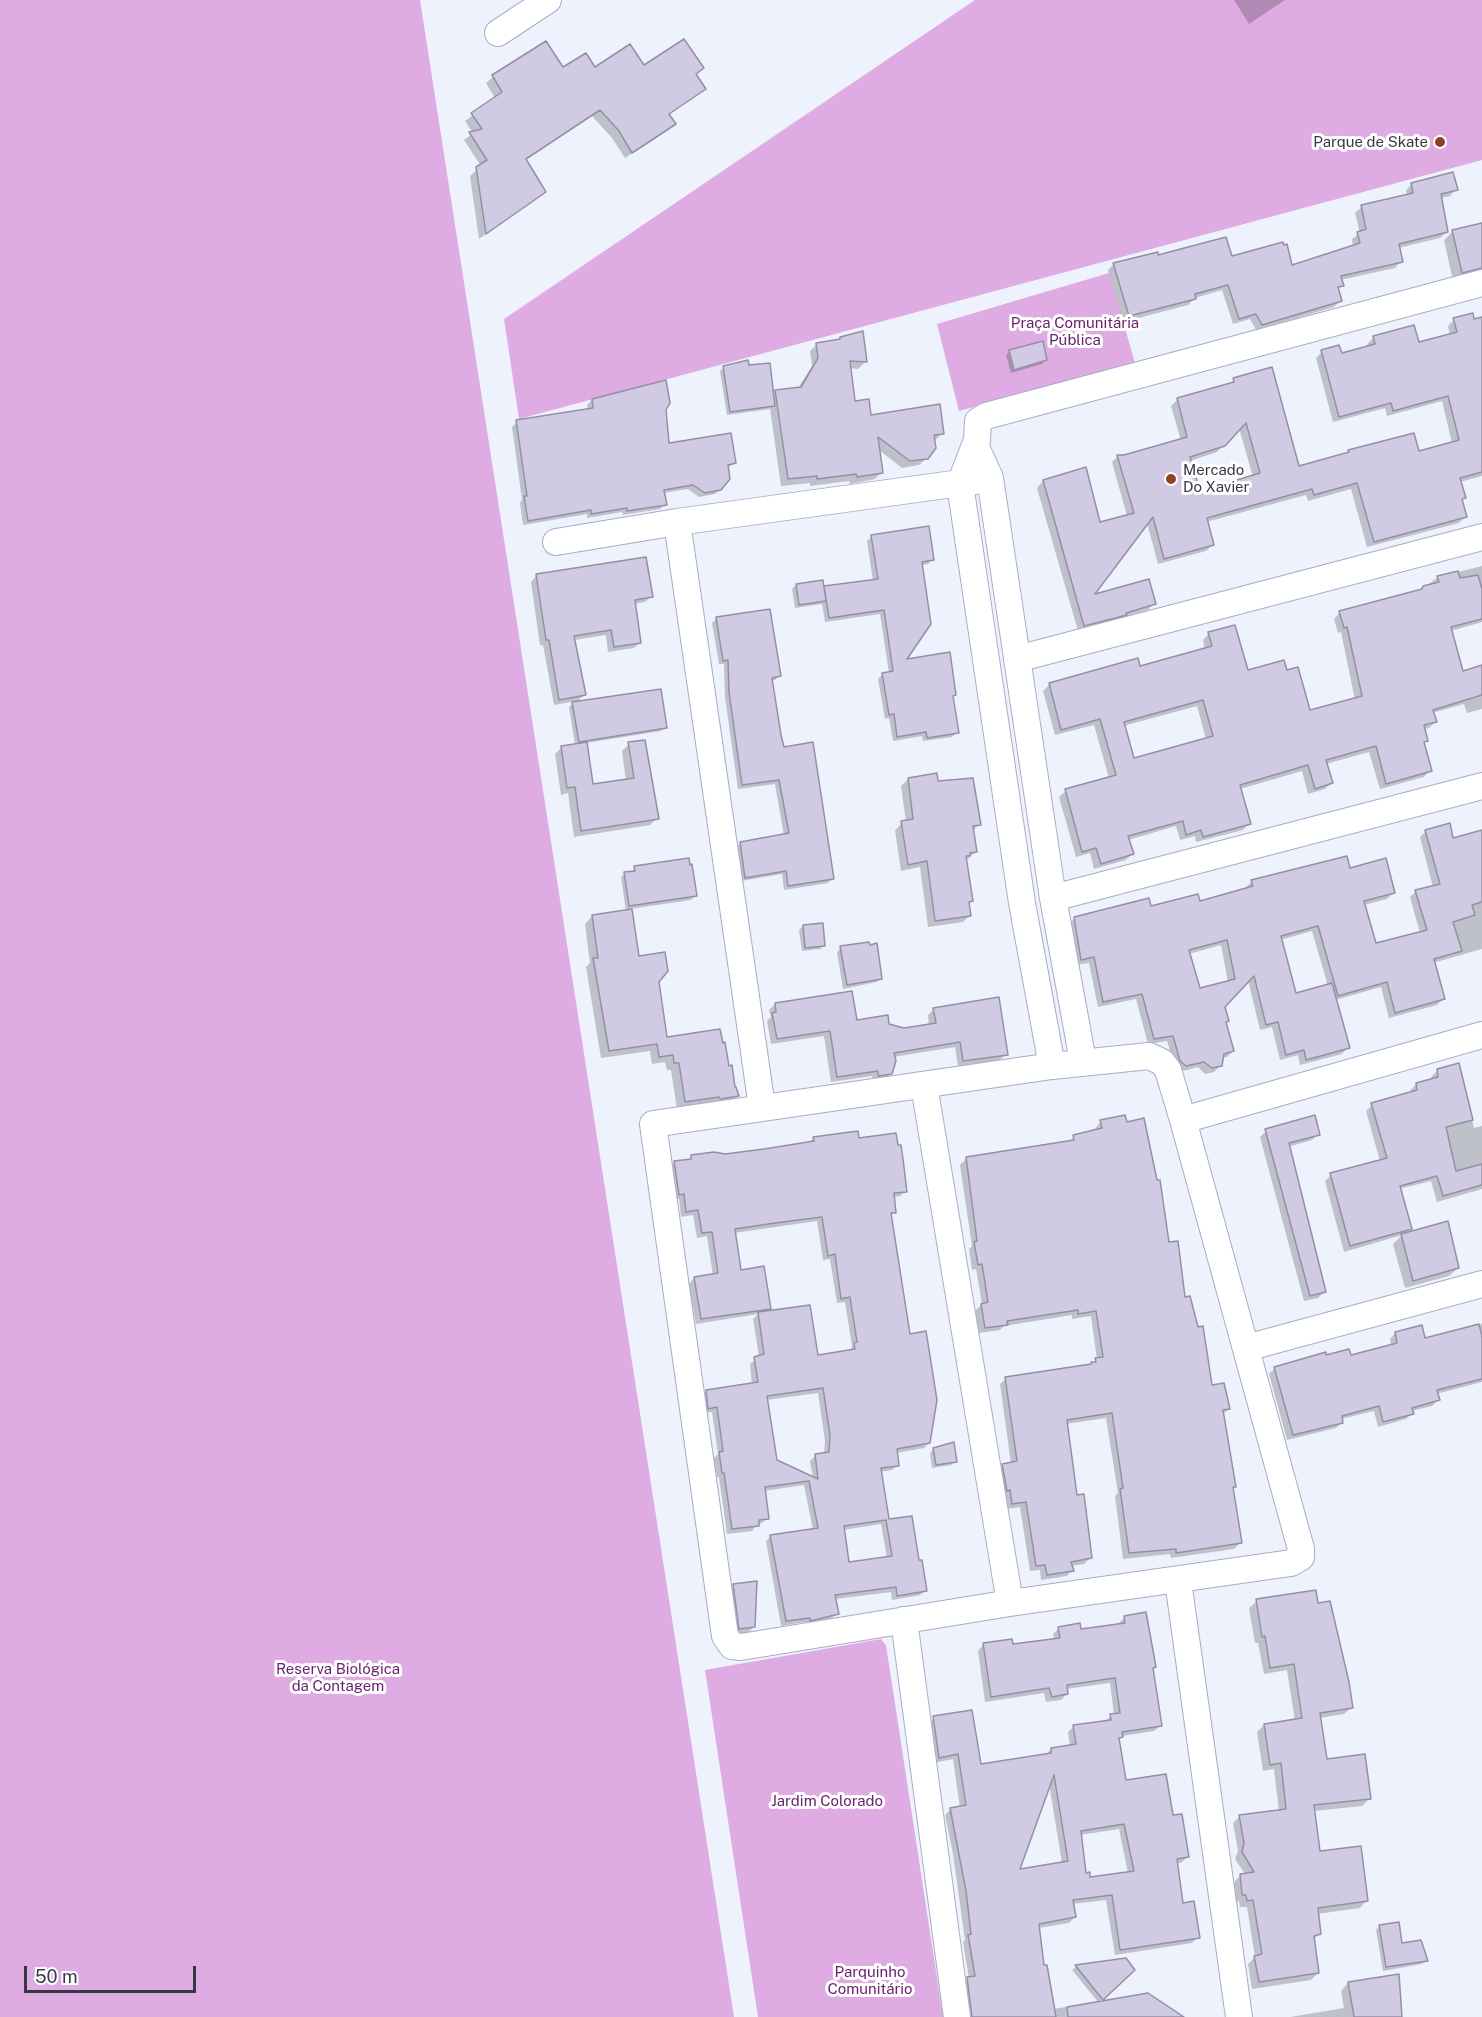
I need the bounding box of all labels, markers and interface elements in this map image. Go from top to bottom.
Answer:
place label: Parque de Skate [1313,133,1428,151]
marker: Parque de Skate [1433,135,1447,149]
park label: Praça Comunitária Pública [1011,314,1139,349]
place label: Mercado Do Xavier [1183,461,1249,496]
marker: Mercado Do Xavier [1164,472,1178,486]
park label: Reserva Biológica da Contagem [276,1660,400,1695]
park label: Jardim Colorado [771,1792,883,1810]
scale bar [27,1954,200,1992]
park label: Parquinho Comunitário [827,1963,913,1998]
text: 50 m [35,1966,78,1987]

